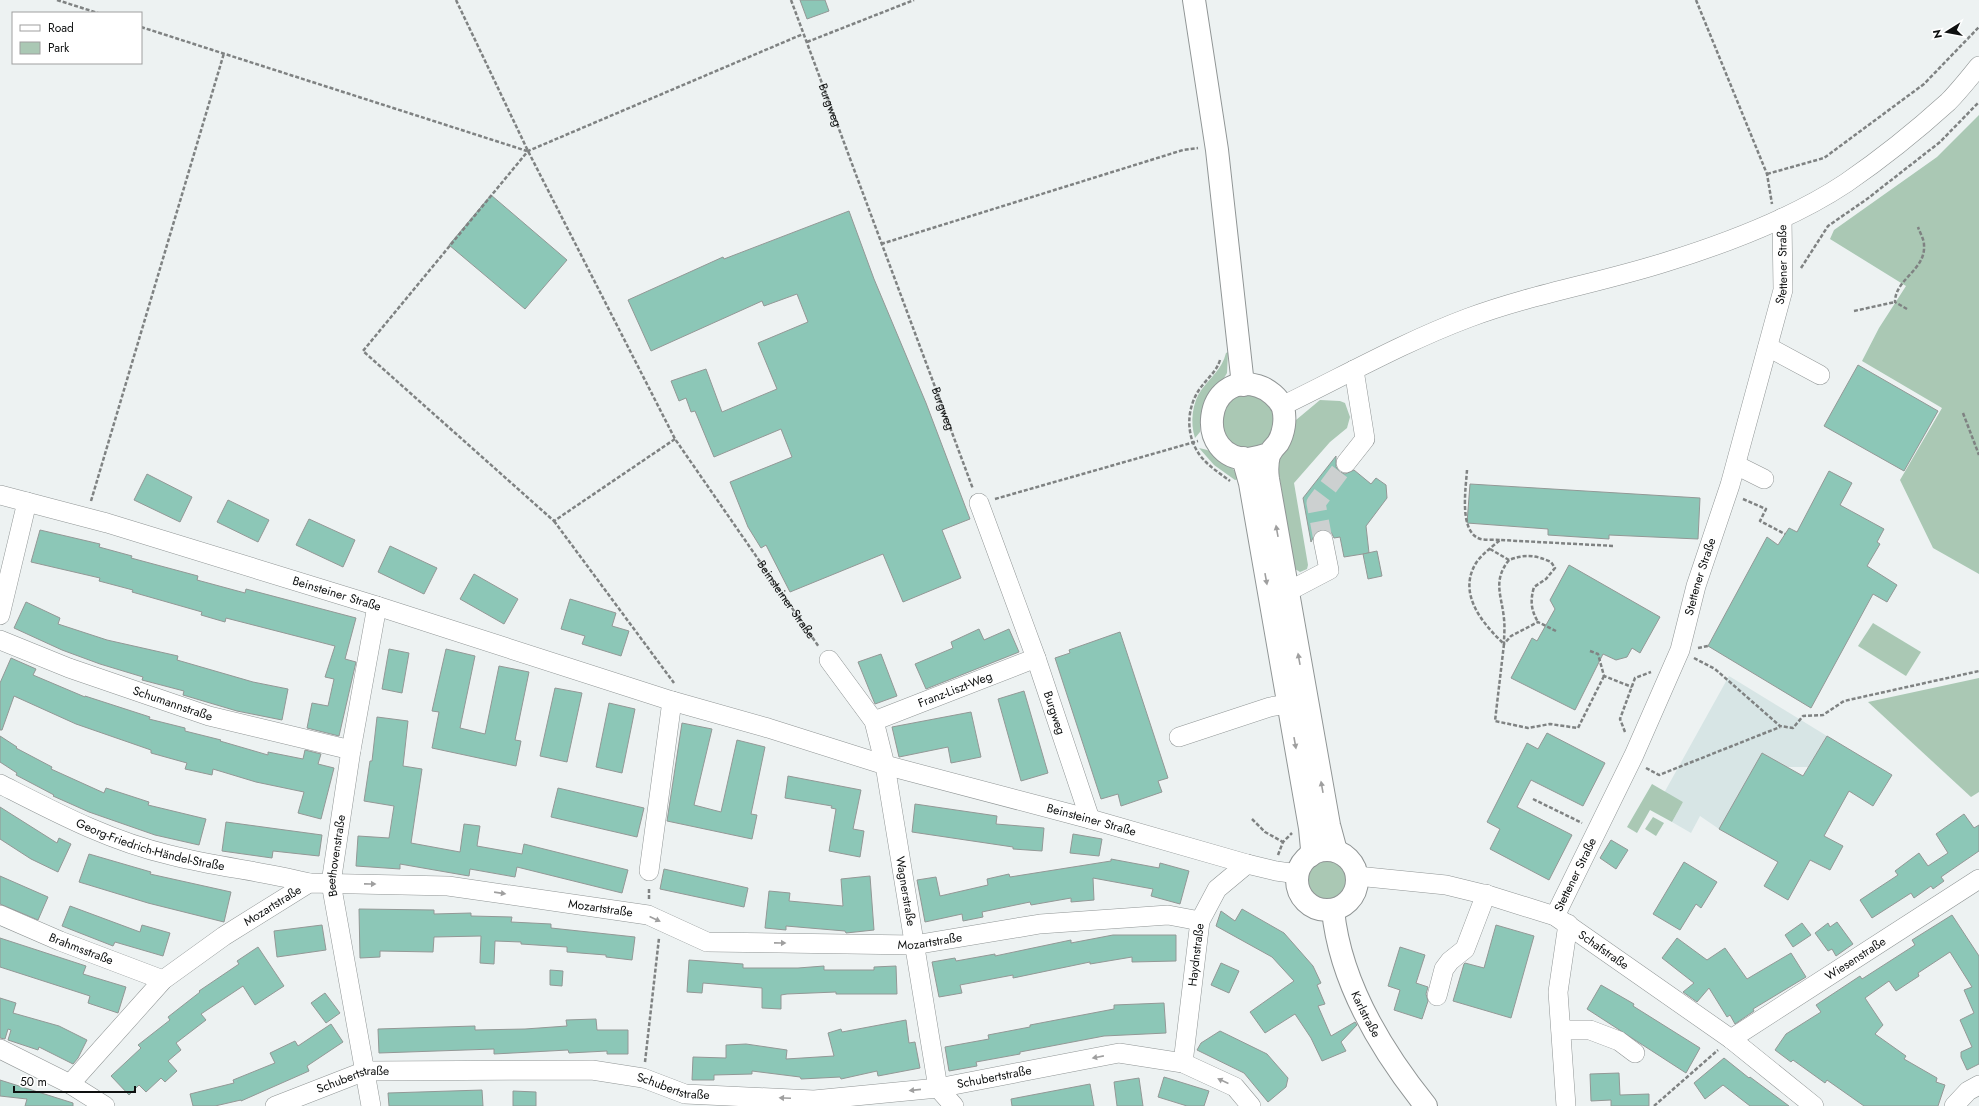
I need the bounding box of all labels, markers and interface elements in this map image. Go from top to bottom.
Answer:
legend [12,12,142,64]
north arrow [1927,12,1967,52]
text: Road [48,19,74,37]
text: N [1928,28,1946,40]
text: Park [48,39,70,57]
street label: Burgweg [814,81,846,129]
street label: Stettener Straße [1770,224,1792,307]
street label: Burgweg [927,384,959,433]
one-way arrow [1274,525,1280,537]
street label: Stettener Straße [1680,536,1721,617]
street label: Beinsteiner Straße [753,557,820,643]
street label: Beinsteiner Straße [290,572,383,616]
one-way arrow [1263,572,1269,585]
one-way arrow [1296,653,1302,665]
street label: Franz-Liszt-Weg [915,667,995,712]
street label: Schumannstraße [130,681,214,725]
street label: Burgweg [1039,689,1070,737]
one-way arrow [1292,736,1298,749]
one-way arrow [1319,781,1325,793]
street label: Beinsteiner Straße [1045,799,1138,841]
street label: Georg-Friedrich-Händel-Straße [73,814,226,875]
street label: Beethovenstraße [322,814,350,898]
street label: Stettener Straße [1550,835,1601,915]
street label: Wagnerstraße [891,855,920,927]
street label: Mozartstraße [240,881,305,931]
one-way arrow [364,881,377,887]
one-way arrow [494,890,506,896]
street label: Mozartstraße [567,895,634,922]
one-way arrow [650,916,661,922]
street label: Haydnstraße [1183,922,1209,987]
street label: Schafstraße [1574,926,1633,974]
street label: Brahmsstraße [46,928,116,969]
street label: Mozartstraße [897,928,963,954]
street label: Wiesenstraße [1821,932,1889,985]
one-way arrow [774,940,787,946]
street label: Karlstraße [1346,988,1385,1041]
one-way arrow [1092,1054,1104,1060]
street label: Schubertstraße [955,1061,1033,1093]
street label: Schubertstraße [314,1062,389,1098]
scale bar [14,1068,135,1094]
street label: Schubertstraße [636,1068,710,1104]
text: 50 m [20,1073,47,1091]
one-way arrow [1217,1078,1228,1084]
one-way arrow [909,1087,921,1093]
one-way arrow [779,1095,791,1102]

